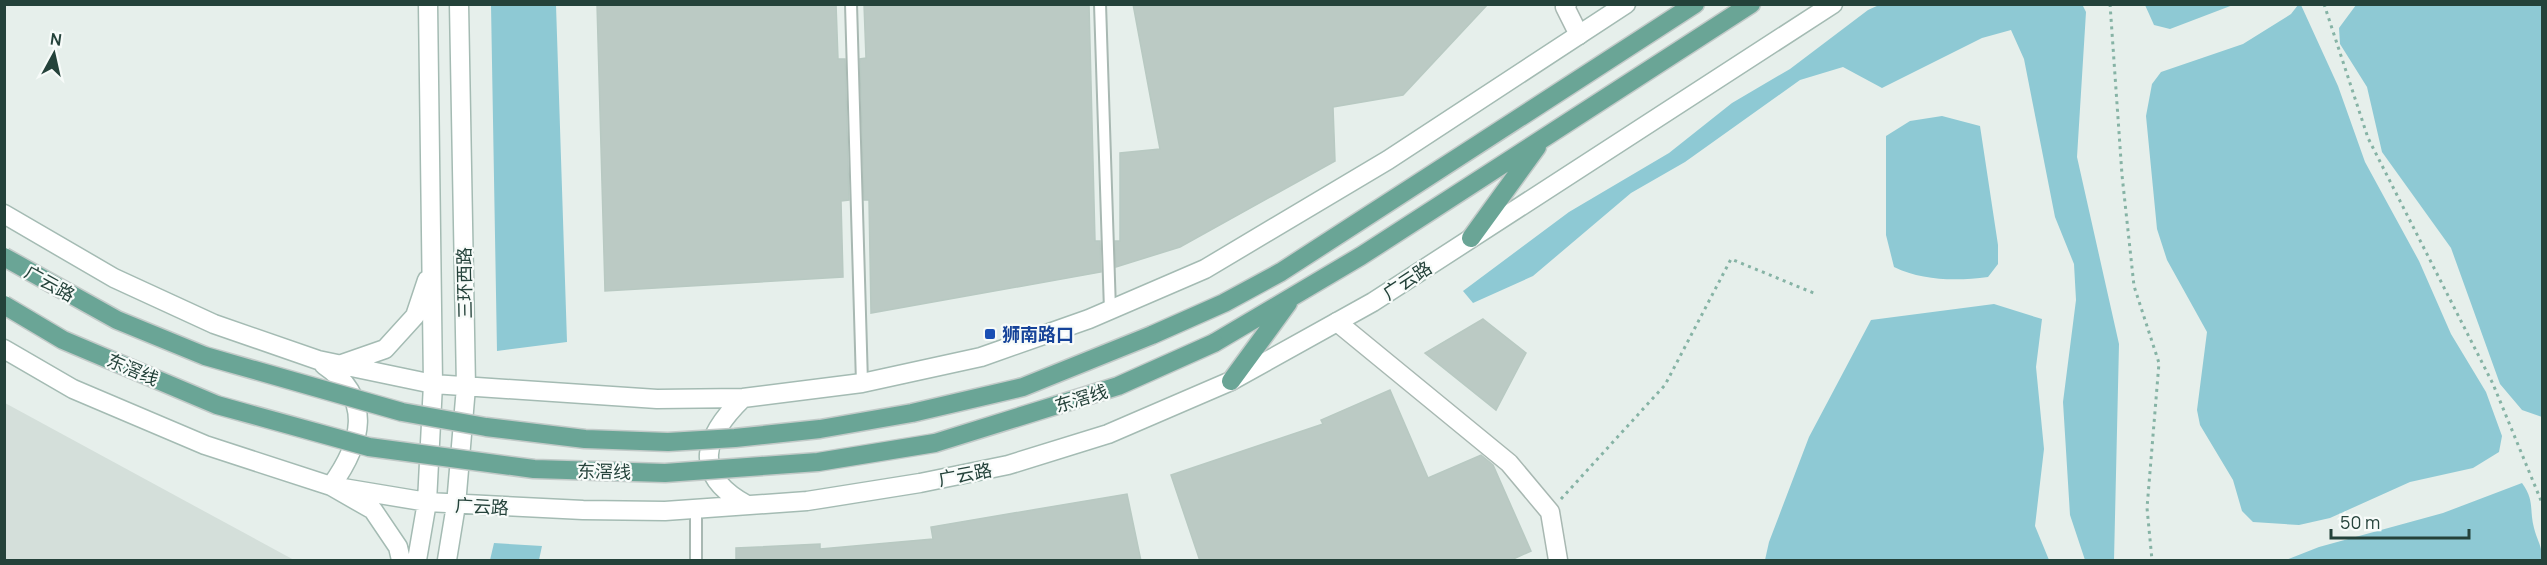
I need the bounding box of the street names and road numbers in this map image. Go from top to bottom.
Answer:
street label: 三环西路 [451,247,477,319]
street label: 广云路 [1378,255,1436,305]
street label: 广云路 [21,259,79,307]
street label: 东滘线 [103,347,163,391]
street label: 东滘线 [1052,379,1110,417]
street label: 广云路 [936,457,994,491]
street label: 东滘线 [577,459,631,483]
street label: 广云路 [454,493,510,519]

